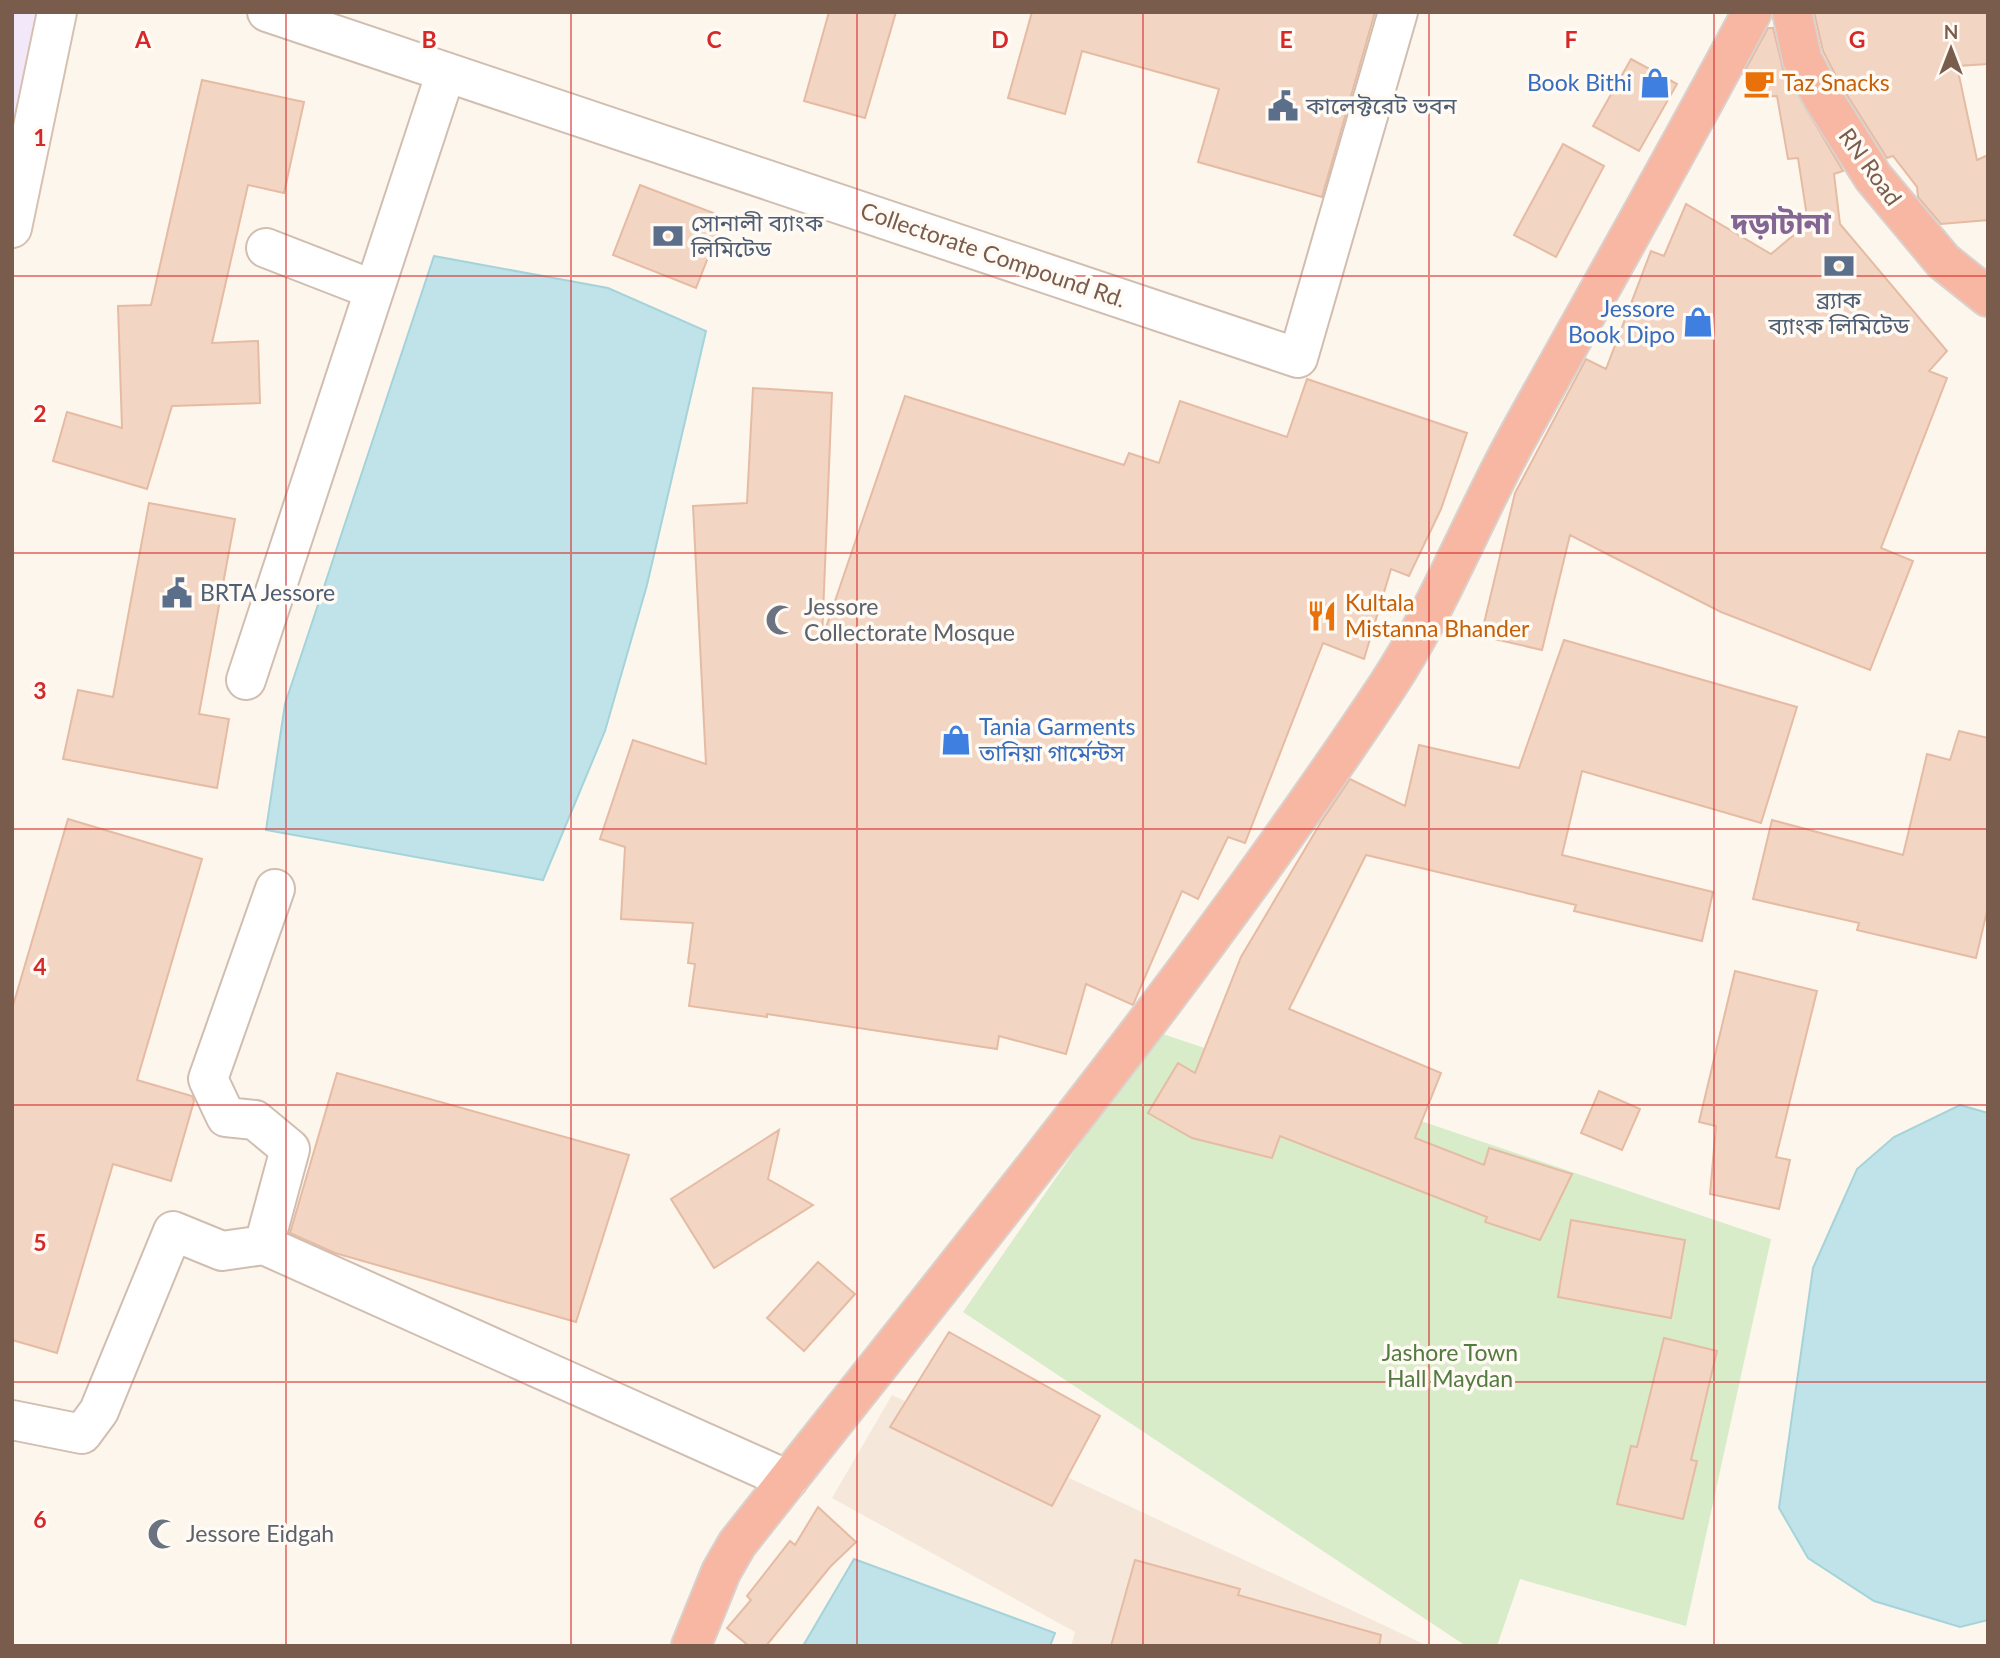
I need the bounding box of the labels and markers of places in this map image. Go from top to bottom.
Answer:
shop icon: Book Bithi [1638,66,1672,100]
cafe icon: Taz Snacks [1742,66,1776,100]
place label: Book Bithi [1527,68,1632,96]
place label: Taz Snacks [1782,68,1890,96]
public building icon: কালেক্টরেট ভবন [1266,89,1300,123]
place label: কালেক্টরেট ভবন [1305,91,1458,119]
place label: সোনালী ব্যাংক লিমিটেড [690,208,824,262]
bank icon: সোনালী ব্যাংক লিমিটেড [651,219,685,253]
bank icon: ব্র্যাক ব্যাংক লিমিটেড [1822,249,1856,283]
place label: ব্র্যাক ব্যাংক লিমিটেড [1768,285,1910,339]
place label: Jessore Book Dipo [1568,294,1675,348]
shop icon: Jessore Book Dipo [1681,305,1715,339]
public building icon: BRTA Jessore [160,576,194,610]
place label: BRTA Jessore [200,578,335,606]
place label: Kultala Mistanna Bhander [1345,588,1530,642]
place label: Jessore Collectorate Mosque [804,592,1015,646]
restaurant icon: Kultala Mistanna Bhander [1305,599,1339,633]
mosque icon: Jessore Collectorate Mosque [764,603,798,637]
place label: Tania Garments তানিয়া গার্মেন্টস [978,712,1136,766]
shop icon: Tania Garments তানিয়া গার্মেন্টস [939,723,973,757]
mosque icon: Jessore Eidgah [146,1517,180,1551]
place label: Jessore Eidgah [186,1519,334,1547]

